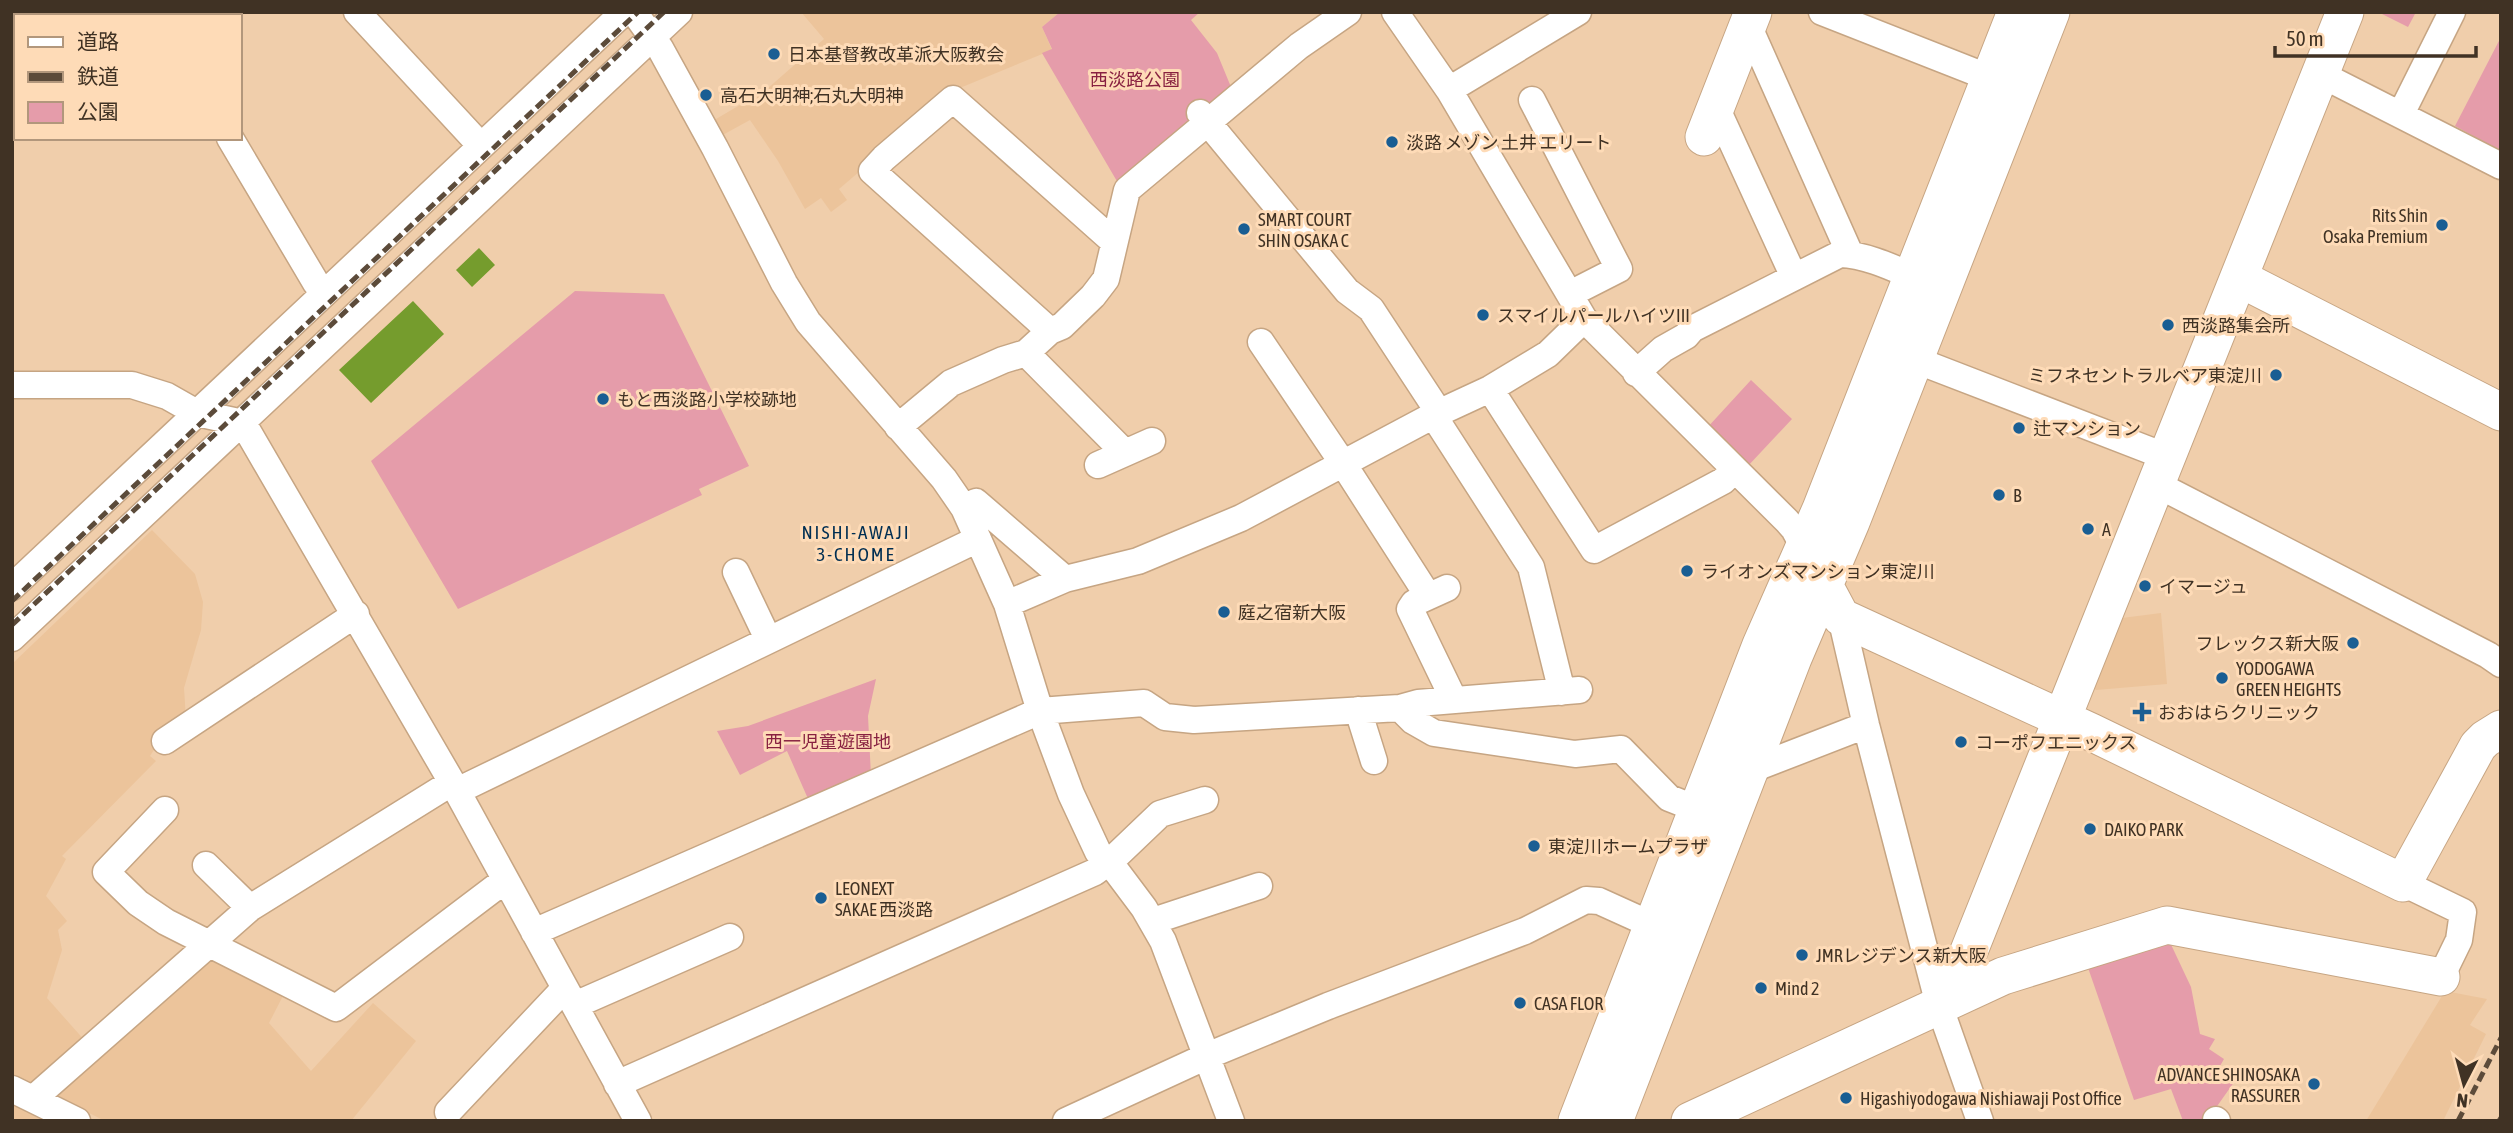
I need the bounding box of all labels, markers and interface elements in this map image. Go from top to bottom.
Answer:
legend [14,14,242,140]
scale bar [2275,14,2476,58]
text: 50 m [2286,26,2324,50]
text: 道路 [77,29,119,53]
place label: 日本基督教改革派大阪教会 [788,44,1004,65]
marker: 日本基督教改革派大阪教会 [766,46,782,62]
text: 鉄道 [77,64,119,88]
park label: 西淡路公園 [1090,69,1180,90]
place label: 高石大明神;石丸大明神 [720,85,903,106]
marker: 高石大明神;石丸大明神 [698,87,714,103]
text: 公園 [77,99,119,123]
place label: 淡路 メゾン 土井 エリート [1406,132,1611,153]
marker: 淡路 メゾン 土井 エリート [1384,134,1400,150]
place label: Rits Shin Osaka Premium [2323,205,2428,247]
place label: SMART COURT SHIN OSAKA C [1258,209,1352,251]
marker: Rits Shin Osaka Premium [2434,217,2450,233]
marker: SMART COURT SHIN OSAKA C [1236,221,1252,237]
place label: スマイルパールハイツIII [1497,305,1690,326]
marker: スマイルパールハイツIII [1475,307,1491,323]
place label: 西淡路集会所 [2182,315,2290,336]
marker: 西淡路集会所 [2160,317,2176,333]
place label: ミフネセントラルベア東淀川 [2028,365,2262,386]
marker: ミフネセントラルベア東淀川 [2268,367,2284,383]
place label: もと西淡路小学校跡地 [617,389,797,410]
marker: もと西淡路小学校跡地 [595,391,611,407]
place label: 辻マンション [2033,418,2141,439]
marker: 辻マンション [2011,420,2027,436]
place label: B [2013,485,2022,506]
marker: B [1991,487,2007,503]
place label: A [2102,519,2111,540]
district label: NISHI-AWAJI 3-CHOME [801,521,911,565]
marker: A [2080,521,2096,537]
place label: ライオンズマンション東淀川 [1701,561,1935,582]
marker: ライオンズマンション東淀川 [1679,563,1695,579]
place label: イマージュ [2159,576,2247,597]
marker: イマージュ [2137,578,2153,594]
place label: 庭之宿新大阪 [1238,602,1346,623]
marker: 庭之宿新大阪 [1216,604,1232,620]
place label: フレックス新大阪 [2196,633,2339,654]
marker: フレックス新大阪 [2345,635,2361,651]
place label: YODOGAWA GREEN HEIGHTS [2236,658,2342,700]
marker: YODOGAWA GREEN HEIGHTS [2214,670,2230,686]
marker: おおはらクリニック [2132,702,2152,722]
place label: おおはらクリニック [2158,702,2320,723]
park label: 西一児童遊園地 [765,731,891,752]
place label: コーポフエニックス [1975,732,2136,753]
marker: コーポフエニックス [1953,734,1969,750]
place label: DAIKO PARK [2104,819,2184,840]
marker: DAIKO PARK [2082,821,2098,837]
place label: 東淀川ホームプラザ [1548,836,1708,857]
marker: 東淀川ホームプラザ [1526,838,1542,854]
place label: LEONEXT SAKAE 西淡路 [835,878,933,920]
marker: LEONEXT SAKAE 西淡路 [813,890,829,906]
place label: JMRレジデンス新大阪 [1816,945,1986,966]
marker: JMRレジデンス新大阪 [1794,947,1810,963]
place label: Mind 2 [1775,978,1819,999]
marker: Mind 2 [1753,980,1769,996]
place label: CASA FLOR [1534,993,1603,1014]
marker: CASA FLOR [1512,995,1528,1011]
north arrow [2429,1049,2499,1119]
place label: ADVANCE SHINOSAKA RASSURER [2157,1064,2300,1106]
marker: ADVANCE SHINOSAKA RASSURER [2306,1076,2322,1092]
place label: Higashiyodogawa Nishiawaji Post Office [1860,1088,2122,1109]
text: N [2455,1089,2469,1112]
marker: Higashiyodogawa Nishiawaji Post Office [1838,1090,1854,1106]

